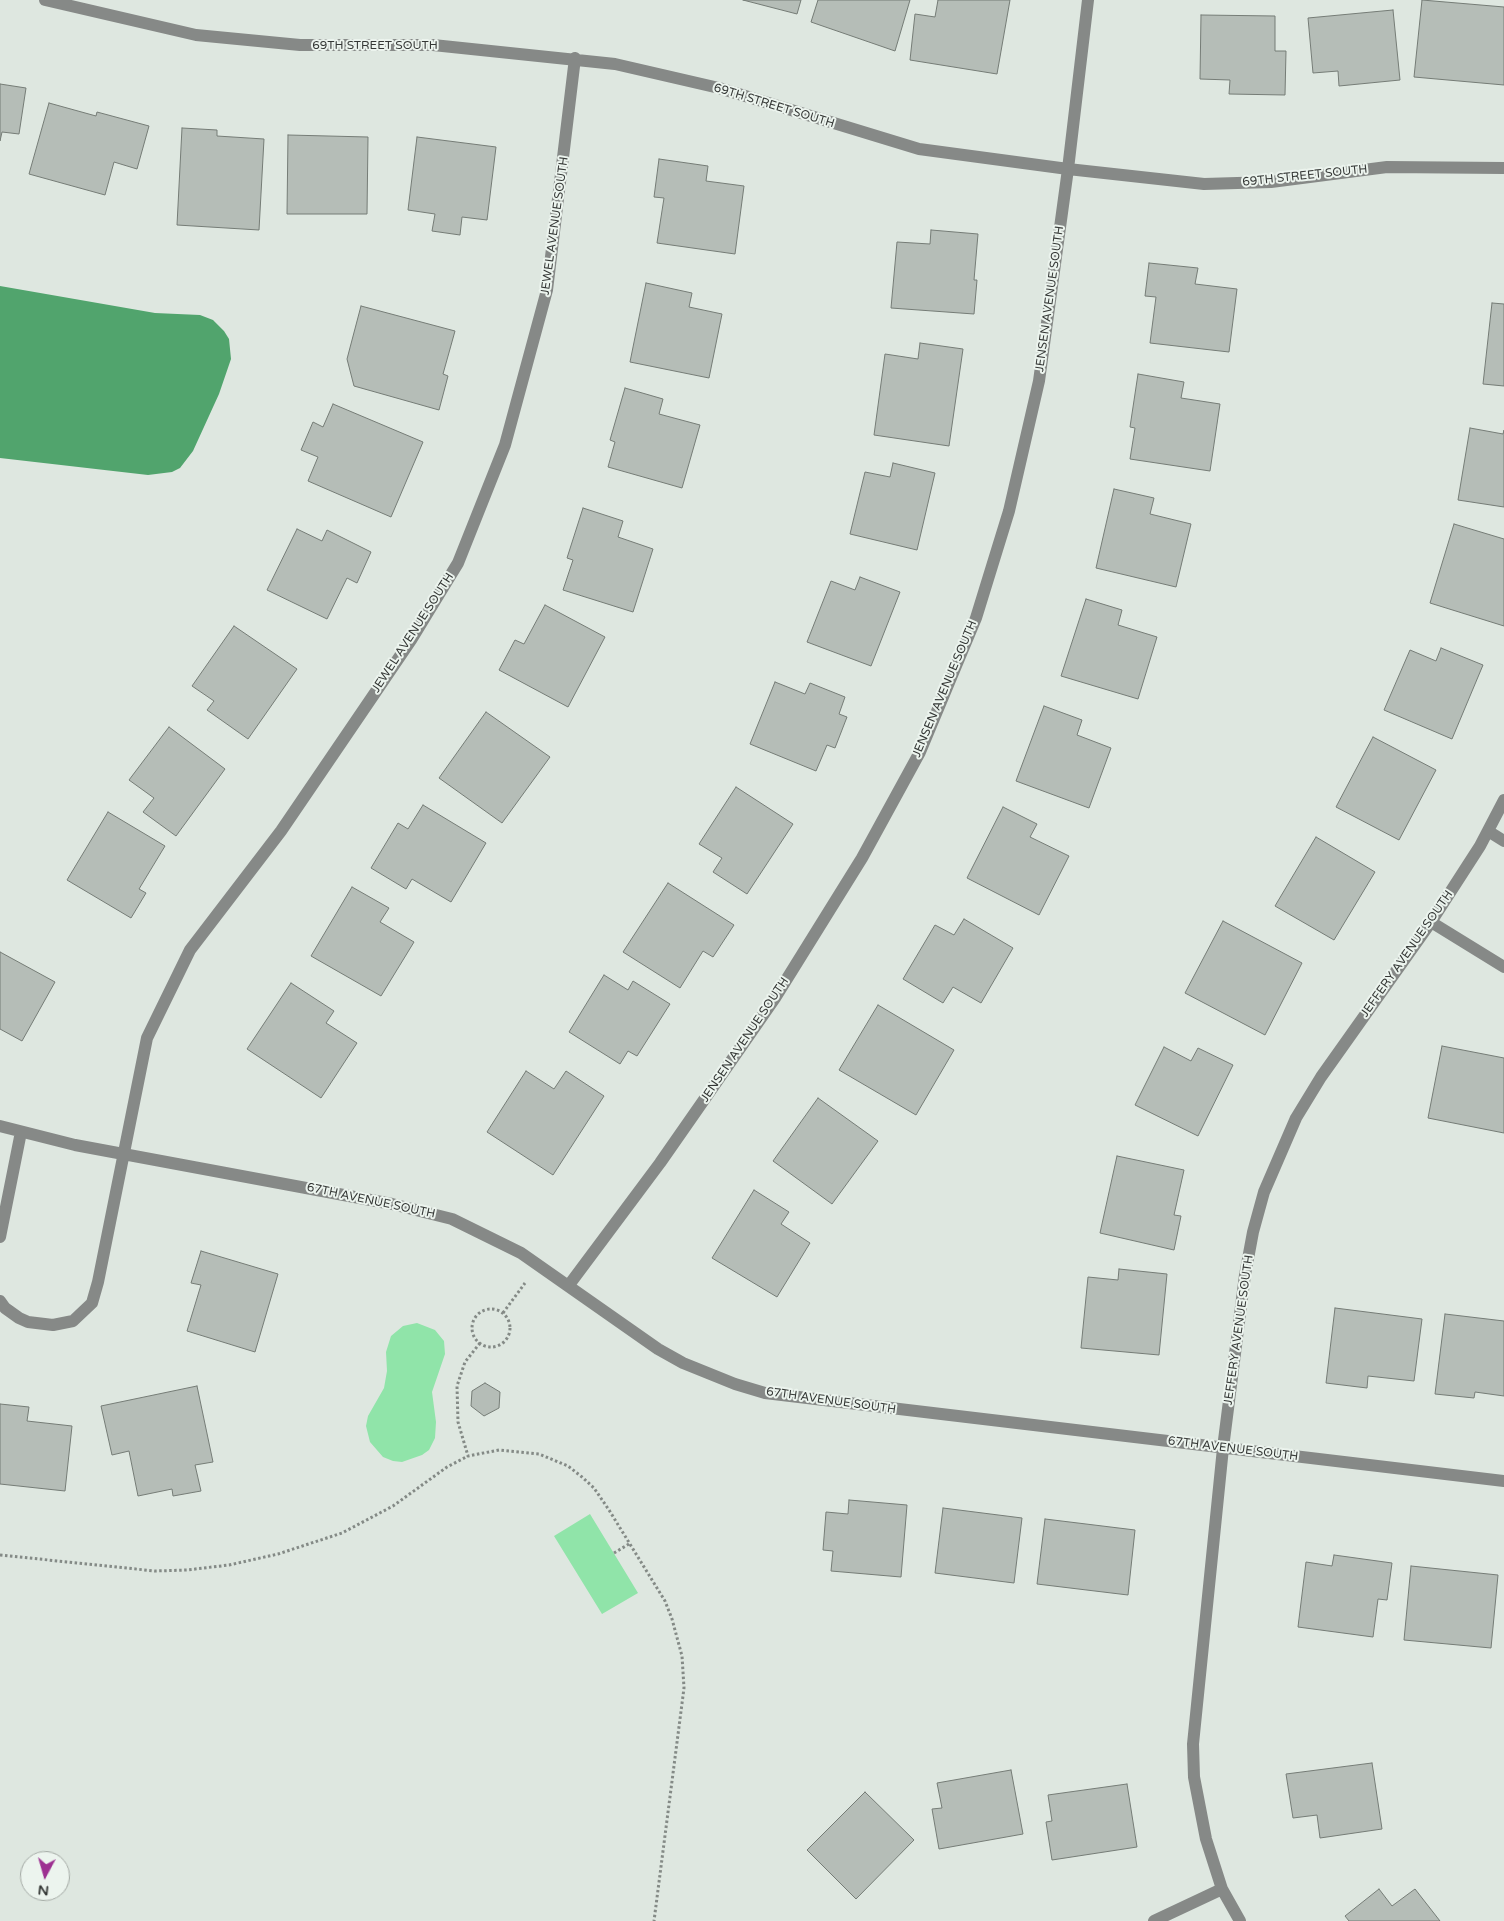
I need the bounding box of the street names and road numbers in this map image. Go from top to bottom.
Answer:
street label: 69TH STREET SOUTH [312,39,438,53]
street label: 69TH STREET SOUTH [712,81,836,131]
street label: JEWEL AVENUE SOUTH [538,156,572,296]
street label: 69TH STREET SOUTH [1242,162,1368,190]
street label: JENSEN AVENUE SOUTH [1033,225,1067,373]
street label: JEWEL AVENUE SOUTH [369,571,457,695]
street label: JENSEN AVENUE SOUTH [910,618,980,760]
street label: JEFFERY AVENUE SOUTH [1358,888,1456,1020]
street label: JENSEN AVENUE SOUTH [698,975,792,1105]
street label: 67TH AVENUE SOUTH [305,1180,437,1222]
street label: JEFFERY AVENUE SOUTH [1221,1254,1257,1406]
street label: 67TH AVENUE SOUTH [765,1385,897,1417]
street label: 67TH AVENUE SOUTH [1167,1434,1299,1464]

